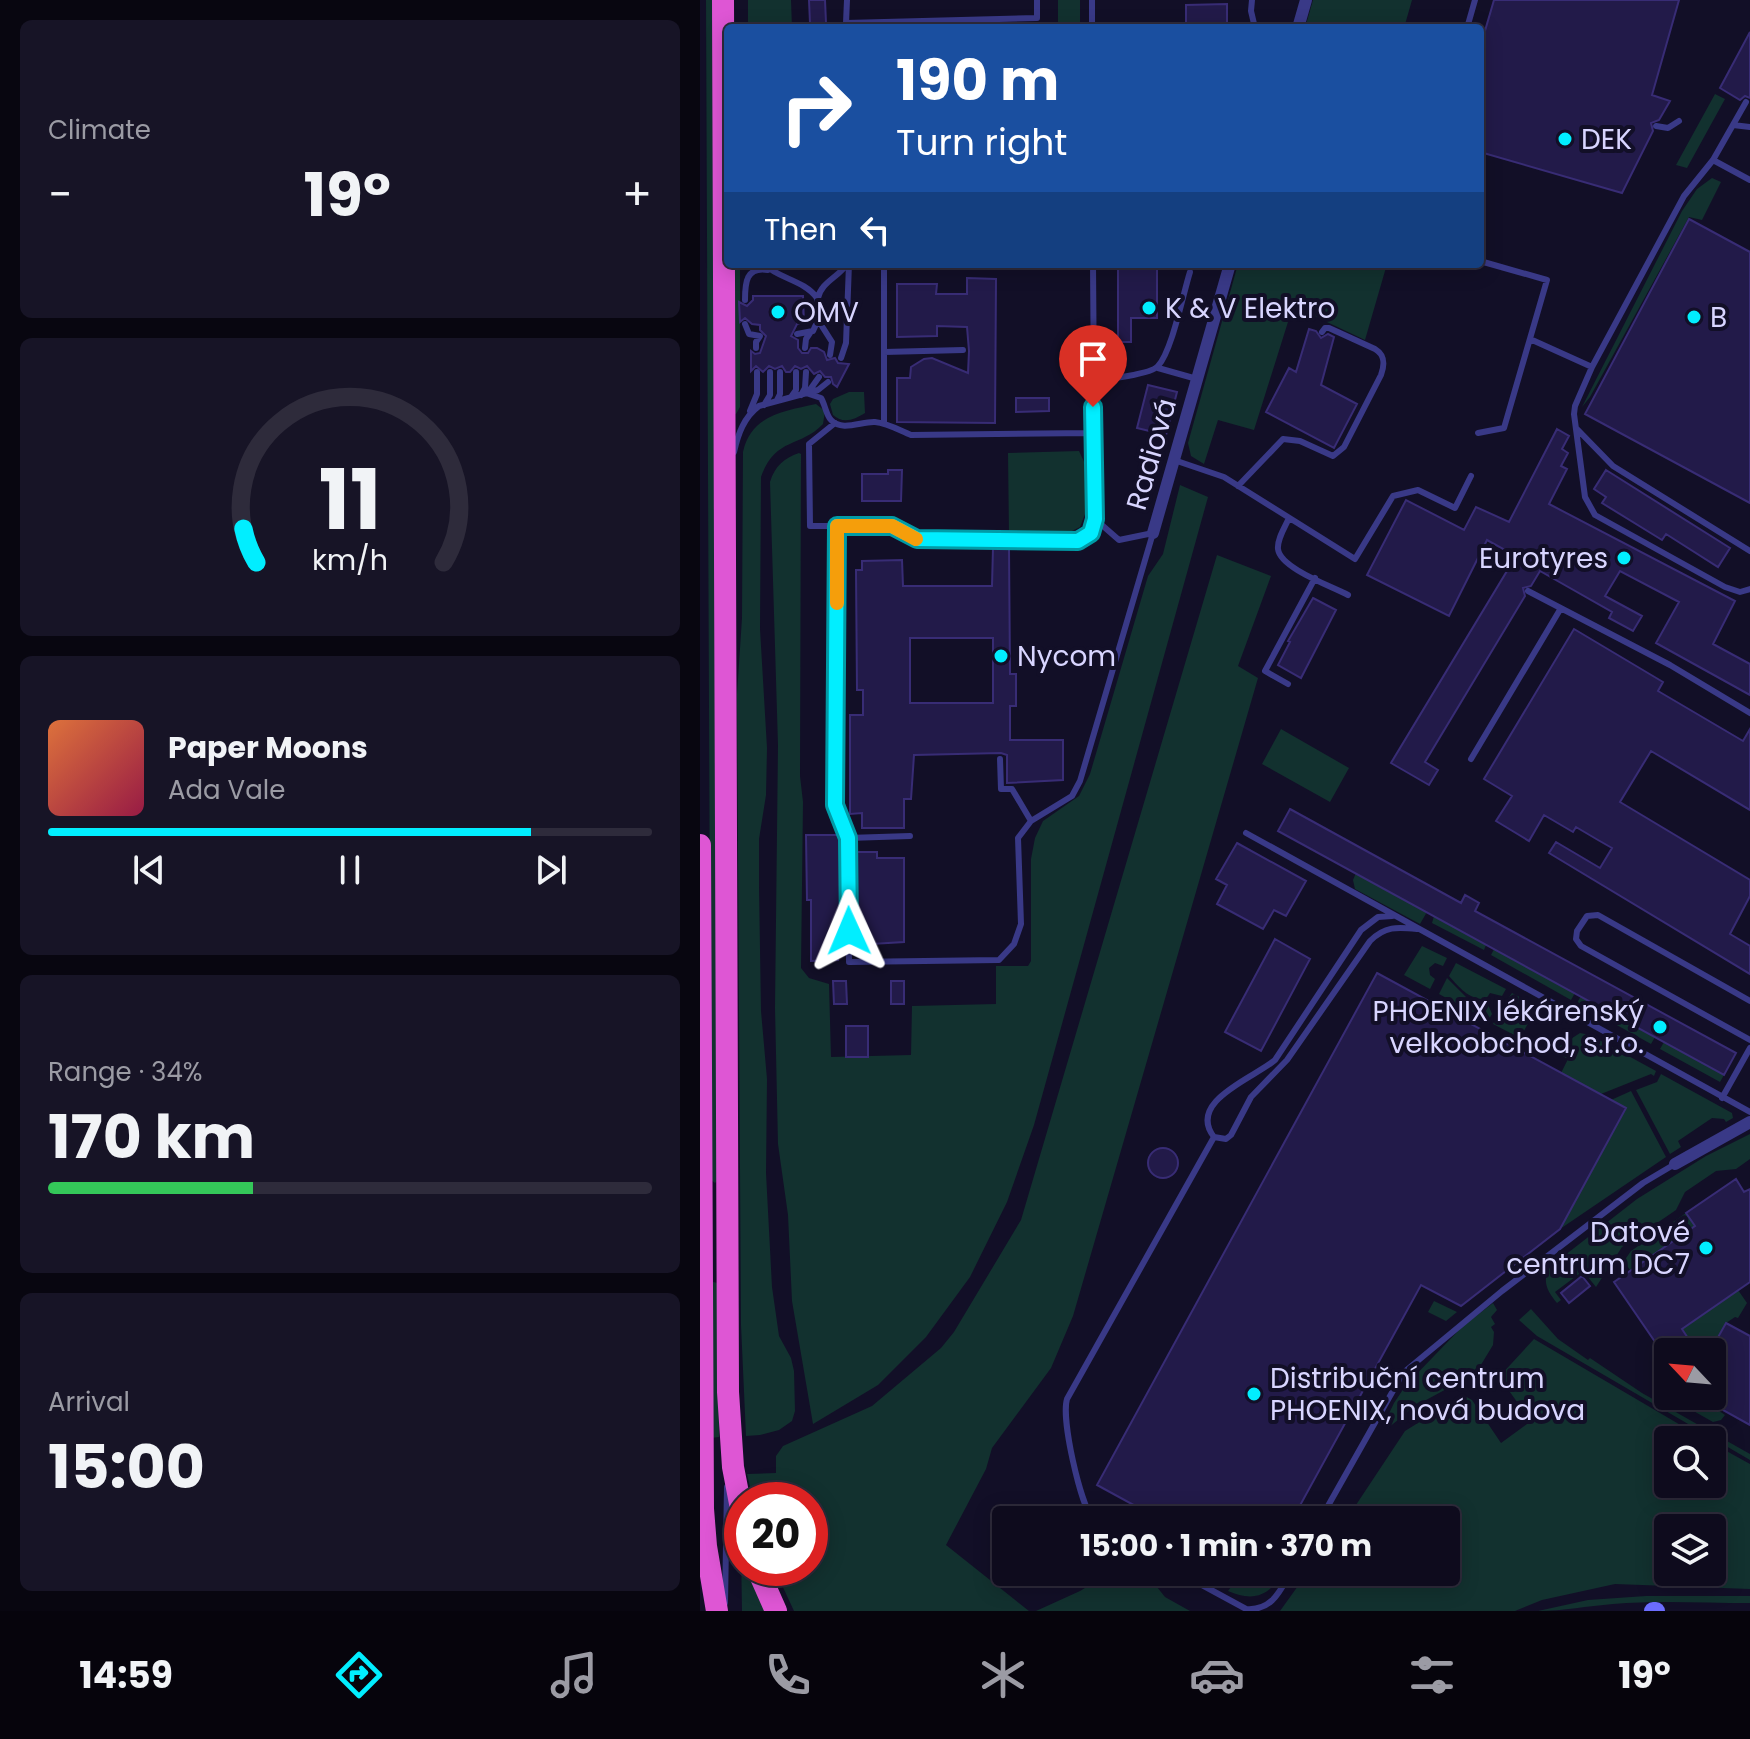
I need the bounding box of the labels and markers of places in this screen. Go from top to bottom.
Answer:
place label: DEK [1581,120,1632,159]
marker: DEK [1556,130,1574,148]
place label: K & V Elektro [1165,289,1335,328]
place label: OMV [794,293,859,332]
place label: B [1710,298,1727,337]
marker: K & V Elektro [1140,299,1158,317]
marker: OMV [769,303,787,321]
marker: B [1685,308,1703,326]
pin [1059,325,1127,407]
place label: Eurotyres [1479,539,1608,578]
marker: Eurotyres [1615,549,1633,567]
place label: Nycom [1017,637,1116,676]
marker: Nycom [992,647,1010,665]
place label: PHOENIX lékárenský velkoobchod, s.r.o. [1372,992,1644,1063]
marker: PHOENIX lékárenský velkoobchod, s.r.o. [1651,1018,1669,1036]
place label: Datové centrum DC7 [1506,1213,1690,1284]
marker: Datové centrum DC7 [1697,1239,1715,1257]
place label: Distribuční centrum PHOENIX, nová budova [1270,1359,1585,1430]
marker: Distribuční centrum PHOENIX, nová budova [1245,1385,1263,1403]

